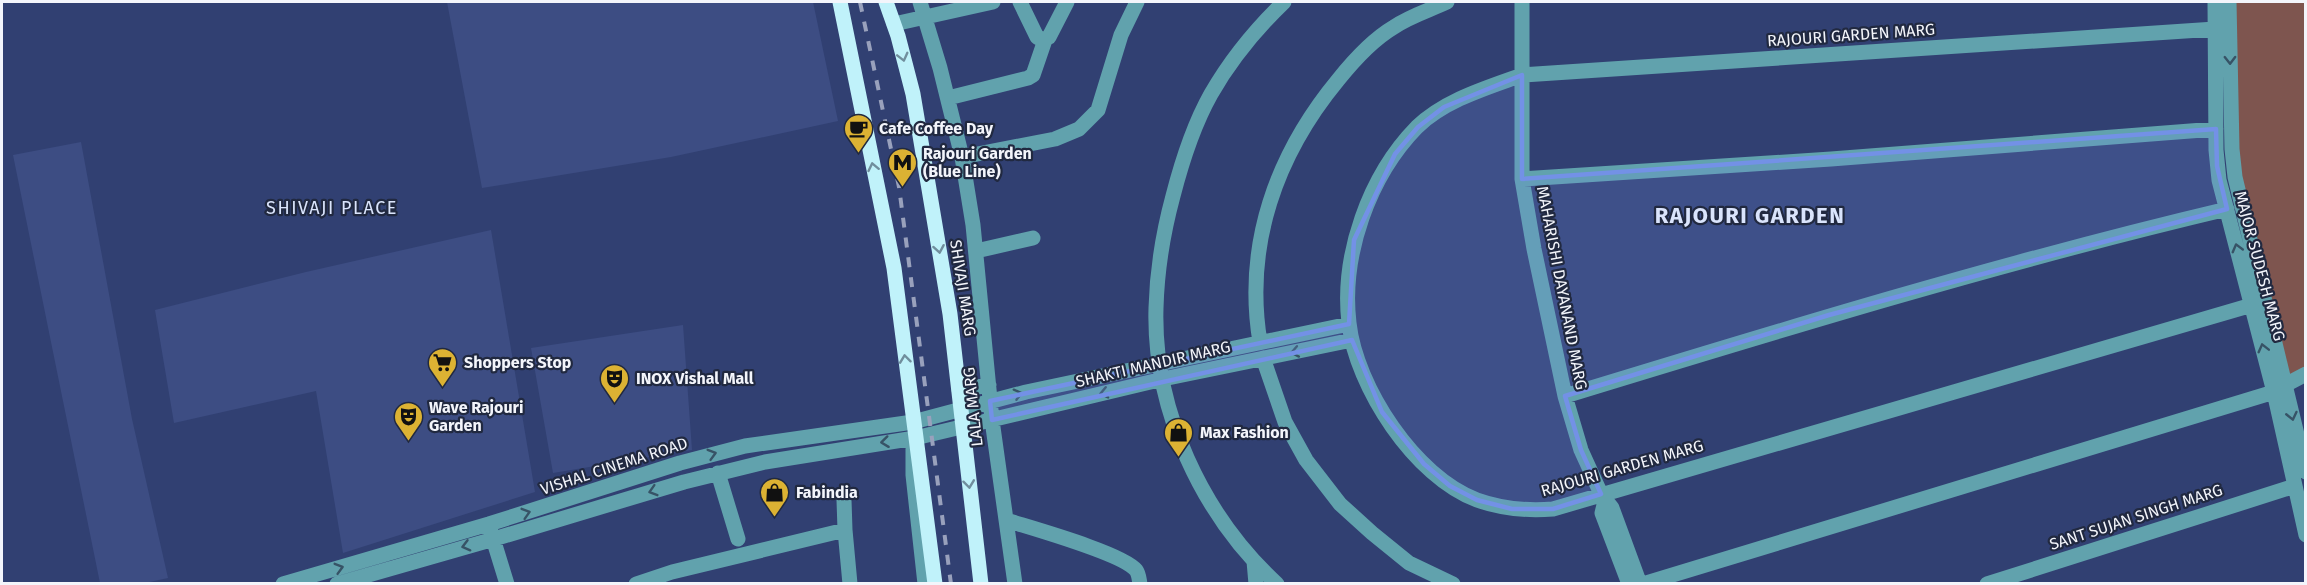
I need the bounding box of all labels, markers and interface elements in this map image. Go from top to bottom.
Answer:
street label: RAJOURI GARDEN MARG [1766,20,1936,50]
one-way arrow [896,52,909,62]
one-way arrow [2224,55,2236,64]
cafe icon: Cafe Coffee Day [842,112,874,154]
place label: Cafe Coffee Day [879,119,994,138]
place label: Rajouri Garden (Blue Line) [923,144,1032,181]
metro station icon: Rajouri Garden (Blue Line) [886,146,918,188]
one-way arrow [867,162,880,172]
street label: MAHARISHI DAYANAND MARG [1533,185,1591,391]
street label: MAJOR SUDESH MARG [2231,189,2289,343]
district label: SHIVAJI PLACE [266,197,398,219]
district label: RAJOURI GARDEN [1655,202,1845,229]
street label: SHIVAJI MARG [946,238,980,338]
one-way arrow [2232,243,2244,254]
one-way arrow [932,244,945,254]
street label: SHAKTI MANDIR MARG [1074,337,1232,391]
one-way arrow [2258,344,2270,354]
one-way arrow [1290,345,1300,358]
supermarket icon: Shoppers Stop [427,346,459,388]
place label: Shoppers Stop [464,353,571,372]
one-way arrow [899,354,912,363]
theatre icon: INOX Vishal Mall [599,362,631,404]
street label: LALA MARG [959,366,987,448]
place label: INOX Vishal Mall [636,369,754,388]
one-way arrow [1100,386,1110,399]
one-way arrow [1013,388,1023,401]
place label: Wave Rajouri Garden [429,398,524,435]
theatre icon: Wave Rajouri Garden [392,400,424,442]
one-way arrow [2285,411,2298,421]
shop icon: Max Fashion [1163,416,1195,458]
place label: Max Fashion [1200,423,1289,442]
street label: VISHAL CINEMA ROAD [538,433,690,499]
one-way arrow [880,435,889,447]
street label: RAJOURI GARDEN MARG [1539,436,1705,500]
one-way arrow [706,449,717,461]
shop icon: Fabindia [759,476,791,518]
one-way arrow [963,479,975,488]
street label: SANT SUJAN SINGH MARG [2047,480,2225,554]
place label: Fabindia [796,483,858,502]
one-way arrow [649,484,659,496]
one-way arrow [520,508,531,520]
one-way arrow [462,539,472,552]
one-way arrow [333,563,344,575]

